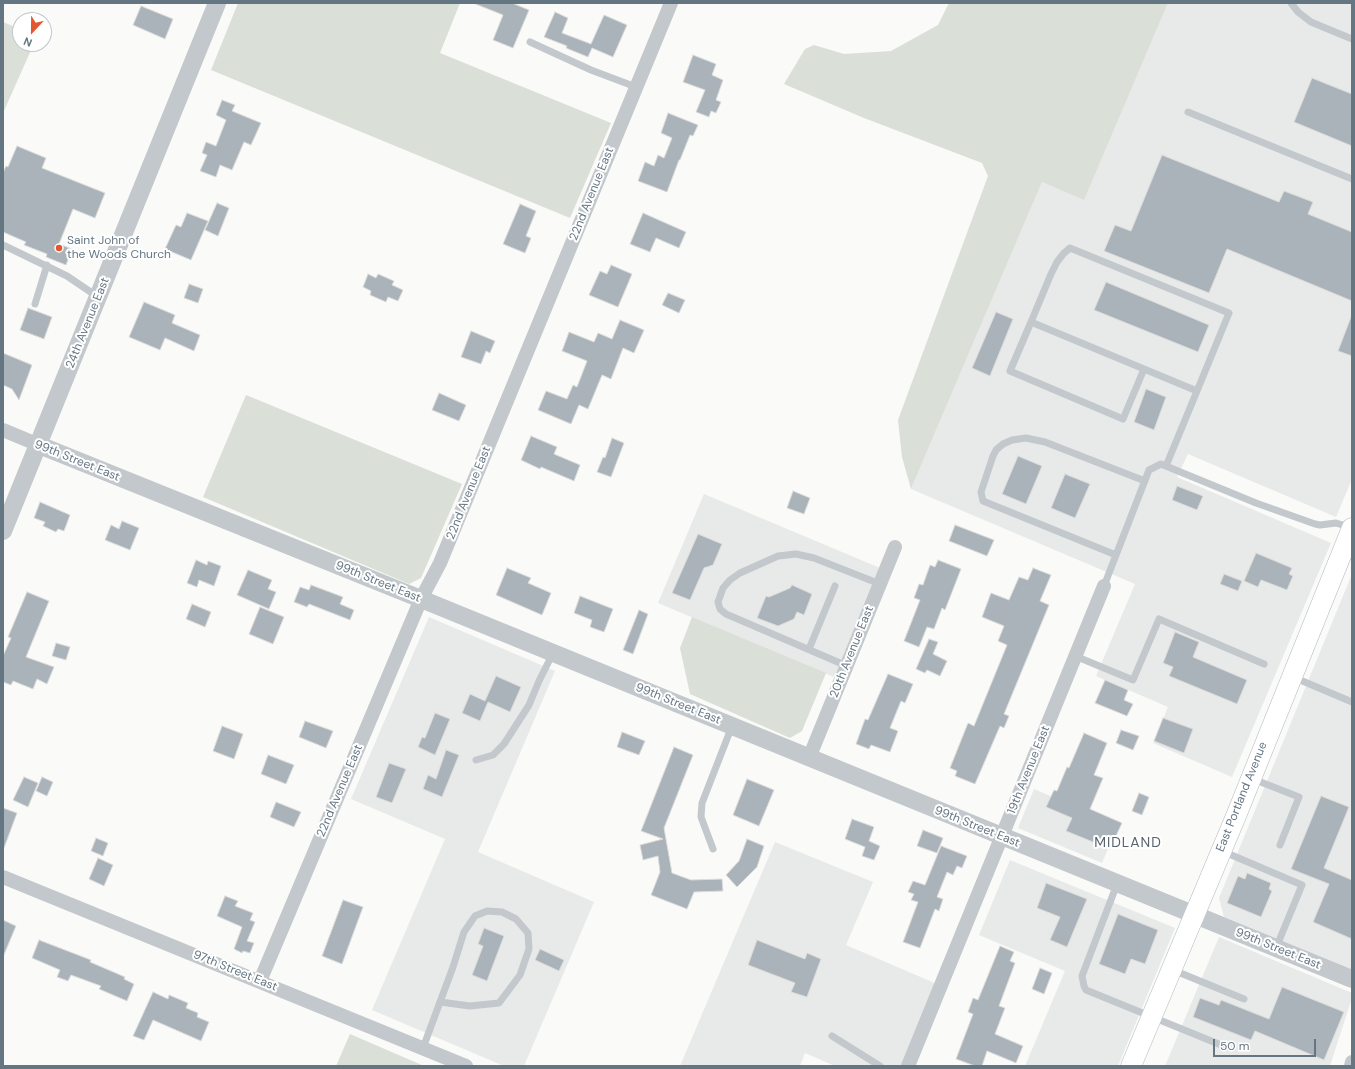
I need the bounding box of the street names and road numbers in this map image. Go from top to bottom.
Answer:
street label: 22nd Avenue East [567,145,617,243]
street label: 24th Avenue East [63,276,113,370]
street label: 99th Street East [32,437,122,485]
street label: 22nd Avenue East [444,444,494,542]
street label: 99th Street East [333,558,423,606]
street label: 20th Avenue East [827,604,877,700]
street label: 99th Street East [633,680,723,728]
street label: 19th Avenue East [1005,724,1053,816]
street label: East Portland Avenue [1213,740,1271,854]
street label: 22nd Avenue East [314,743,366,839]
street label: 99th Street East [932,803,1022,851]
street label: 99th Street East [1233,925,1323,973]
street label: 97th Street East [191,948,279,994]

